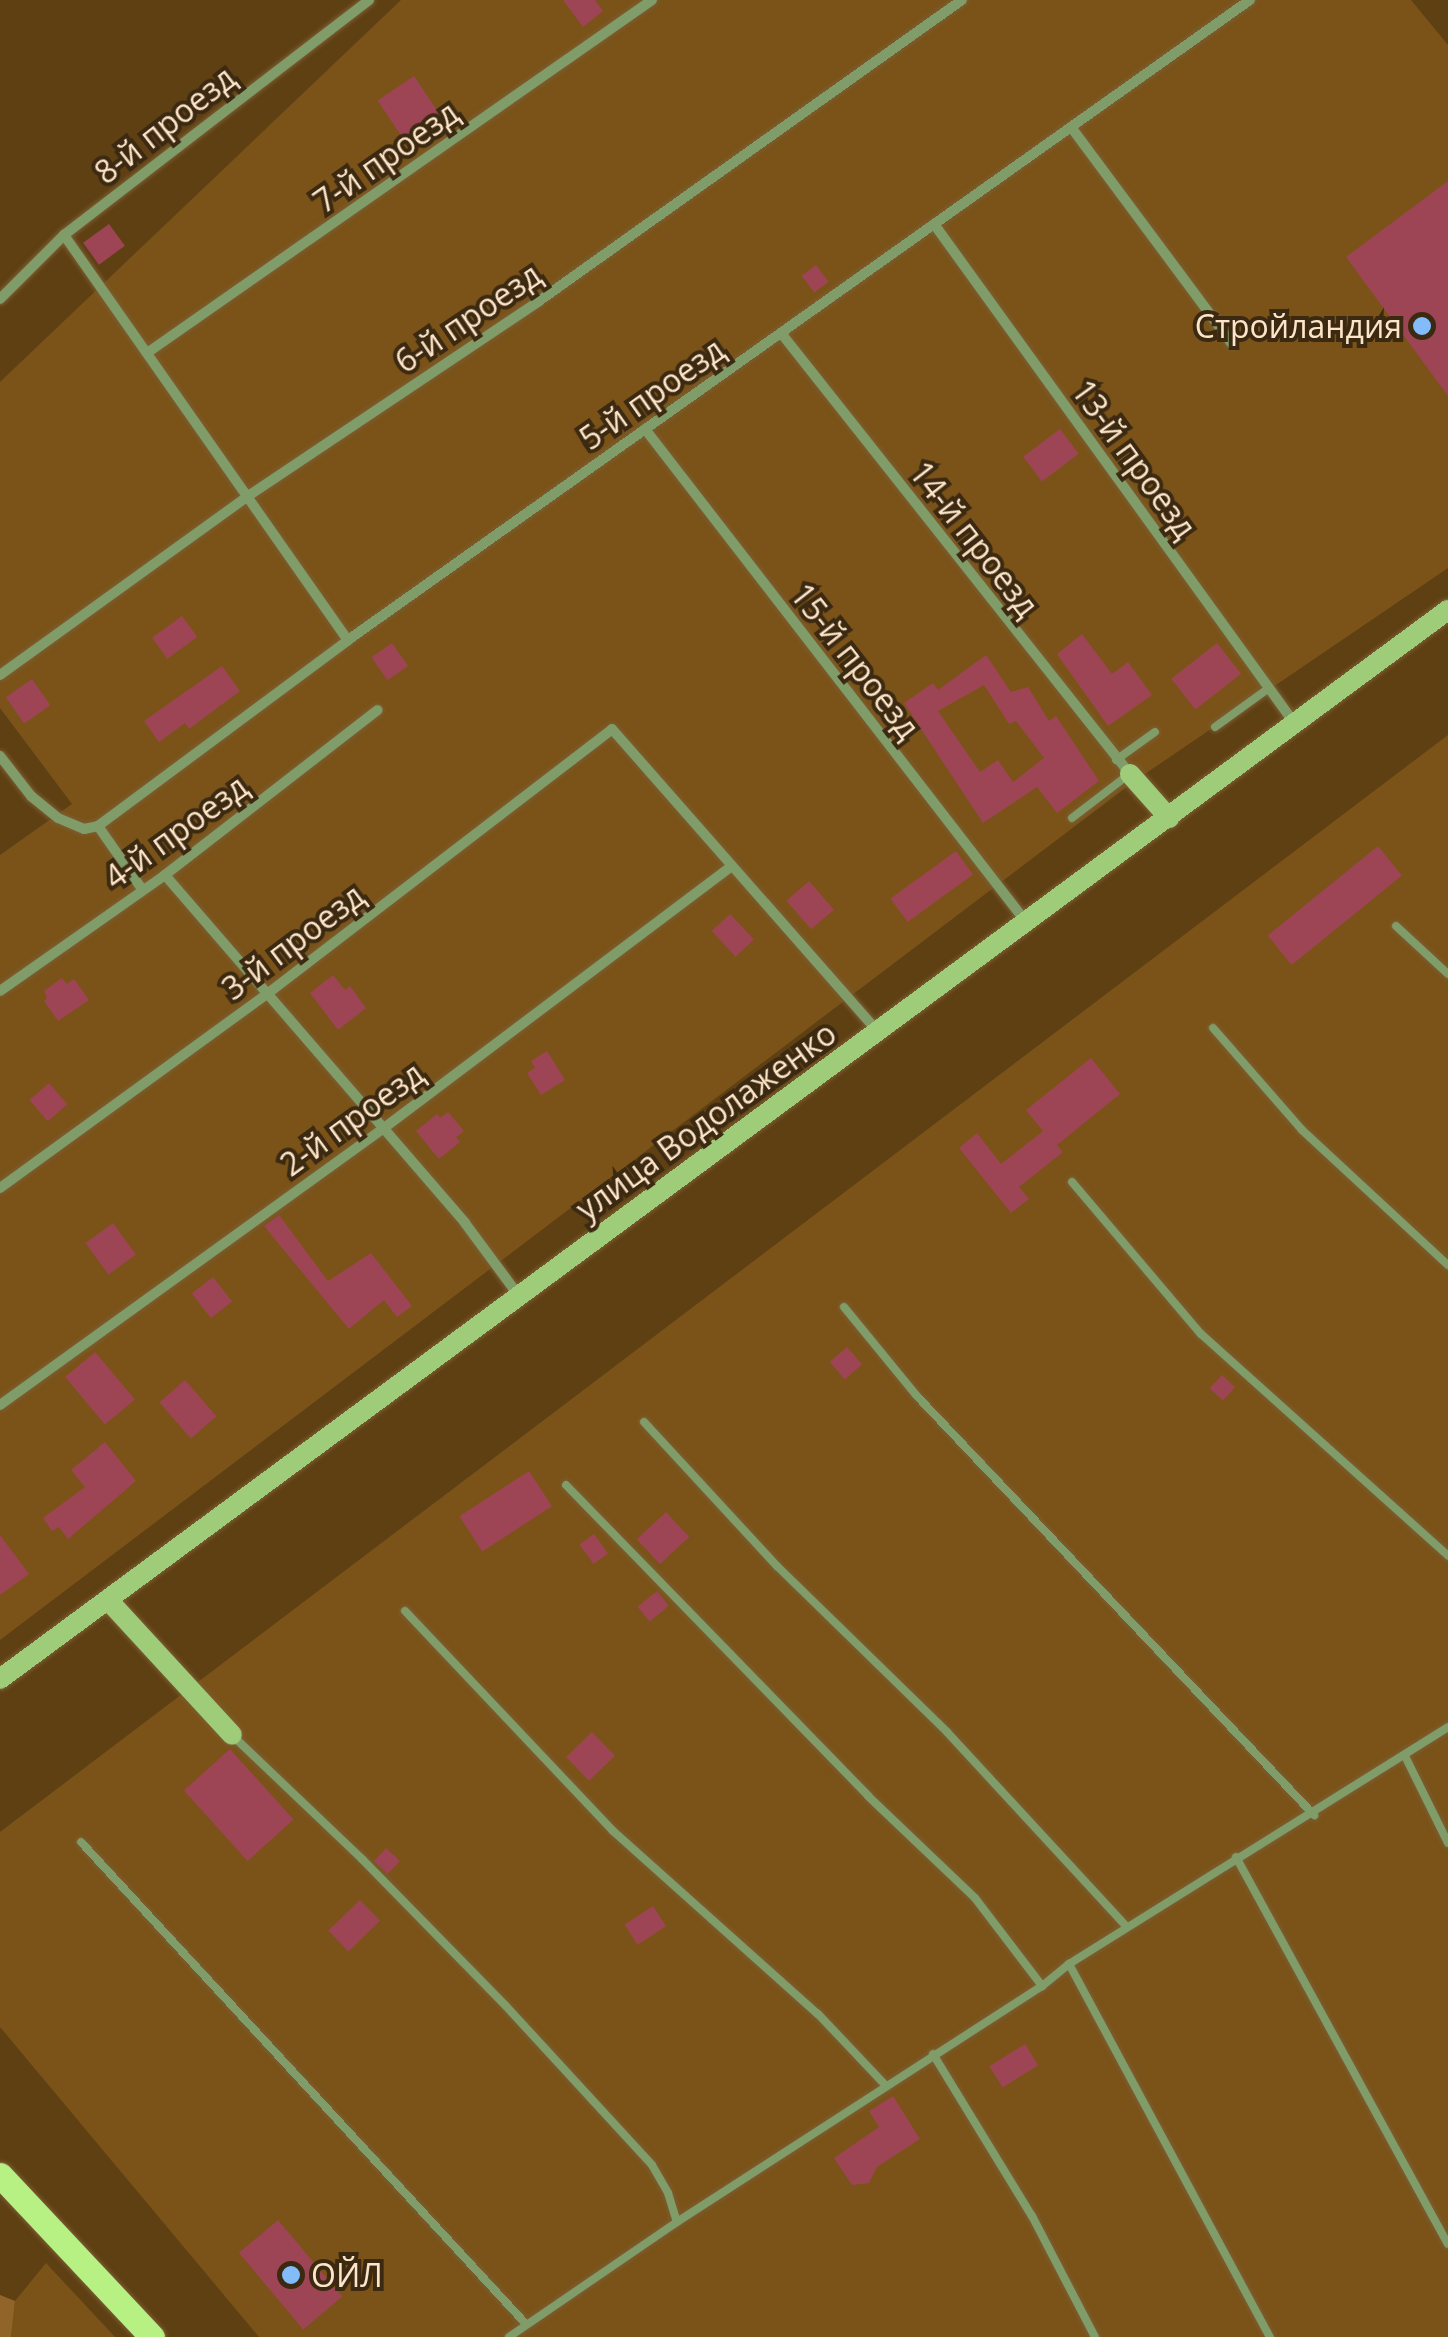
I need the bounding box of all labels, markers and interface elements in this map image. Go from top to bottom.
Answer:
street label: 8-й проезд [87,58,243,192]
street label: 7-й проезд [306,93,466,221]
street label: 6-й проезд [388,255,548,381]
place label: Стройландия [1195,307,1402,345]
marker: Стройландия [1411,315,1433,337]
street label: 5-й проезд [572,330,732,458]
street label: 13-й проезд [1064,372,1204,546]
street label: 14-й проезд [902,454,1046,624]
street label: 15-й проезд [783,576,927,746]
street label: 4-й проезд [97,767,255,897]
street label: 3-й проезд [214,876,372,1008]
street label: улица Водолаженко [569,1014,843,1228]
street label: 2-й проезд [273,1054,431,1184]
place label: ОЙЛ [311,2256,383,2294]
marker: ОЙЛ [280,2264,302,2286]

